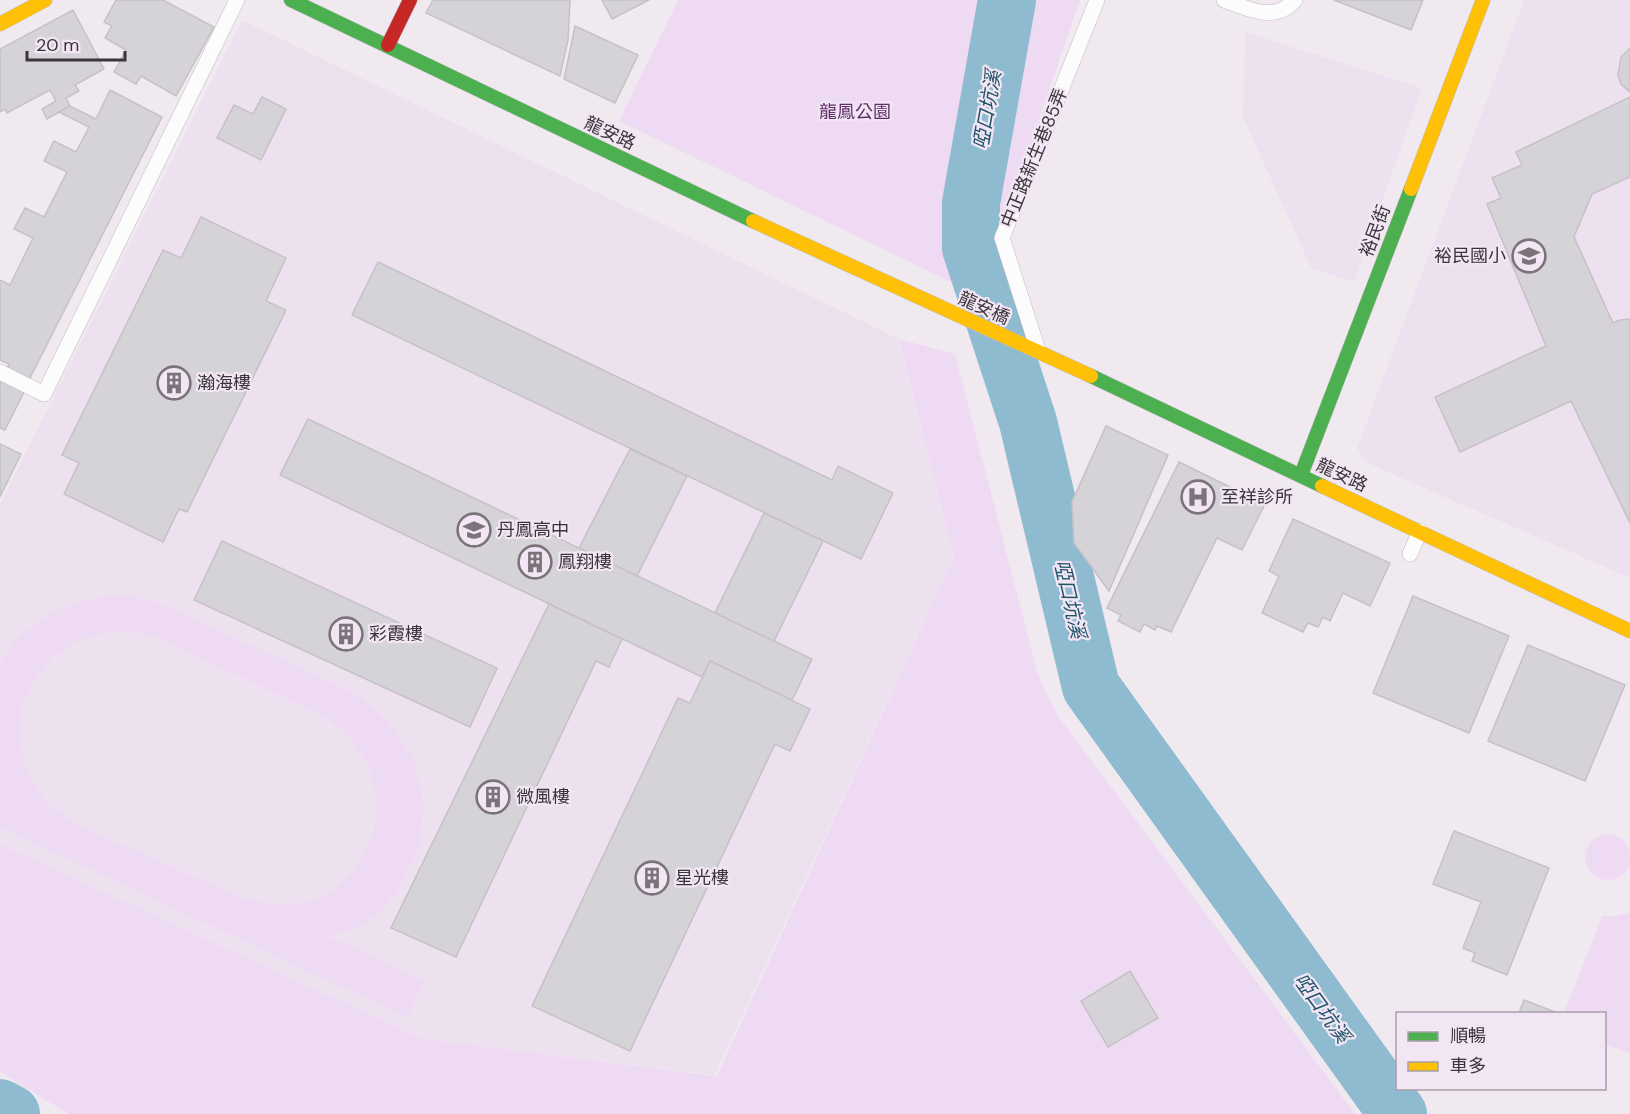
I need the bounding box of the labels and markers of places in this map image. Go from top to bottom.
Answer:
school or university icon: 裕民國小 [1511,238,1547,274]
place label: 裕民國小 [1434,244,1506,268]
building icon: 瀚海樓 [156,365,192,401]
place label: 瀚海樓 [197,371,251,395]
hospital icon: 至祥診所 [1180,479,1216,515]
place label: 至祥診所 [1221,485,1293,509]
school or university icon: 丹鳳高中 [456,512,492,548]
place label: 丹鳳高中 [497,518,569,542]
building icon: 鳳翔樓 [517,544,553,580]
place label: 鳳翔樓 [558,550,612,574]
building icon: 彩霞樓 [328,616,364,652]
place label: 彩霞樓 [369,622,423,646]
building icon: 微風樓 [475,779,511,815]
place label: 微風樓 [516,785,570,809]
building icon: 星光樓 [634,860,670,896]
place label: 星光樓 [675,866,729,890]

